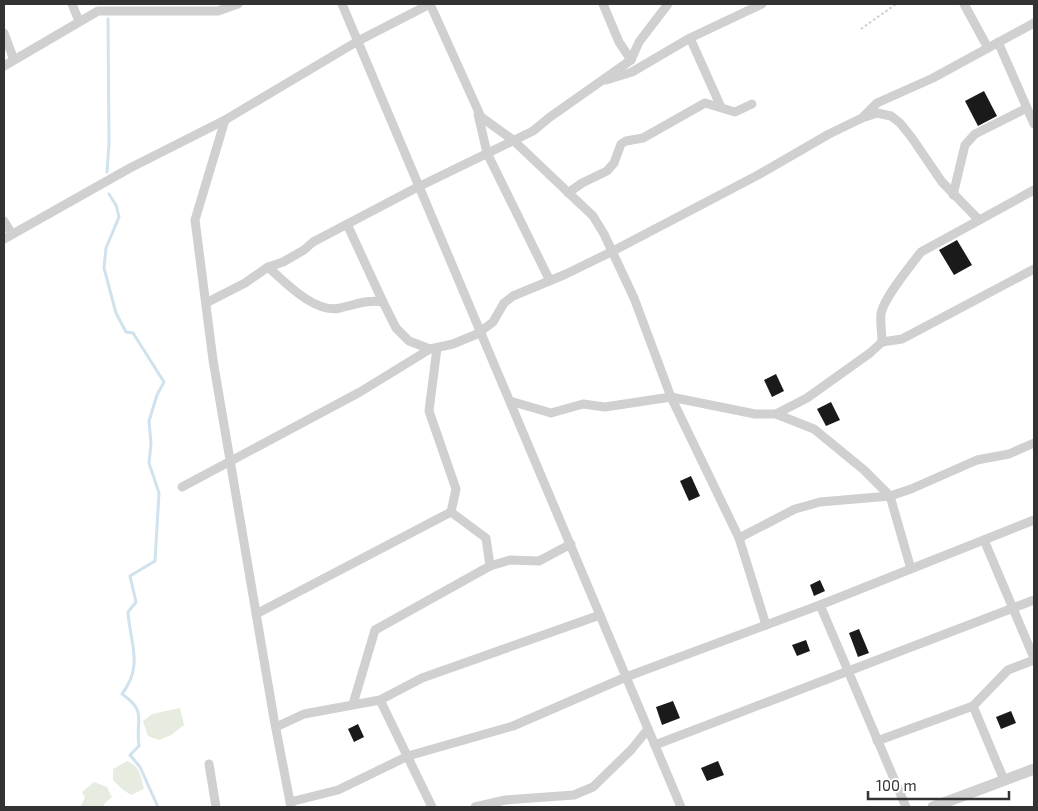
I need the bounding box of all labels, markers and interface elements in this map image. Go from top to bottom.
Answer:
scale bar [868,768,1009,800]
text: 100 m [876,776,917,794]

